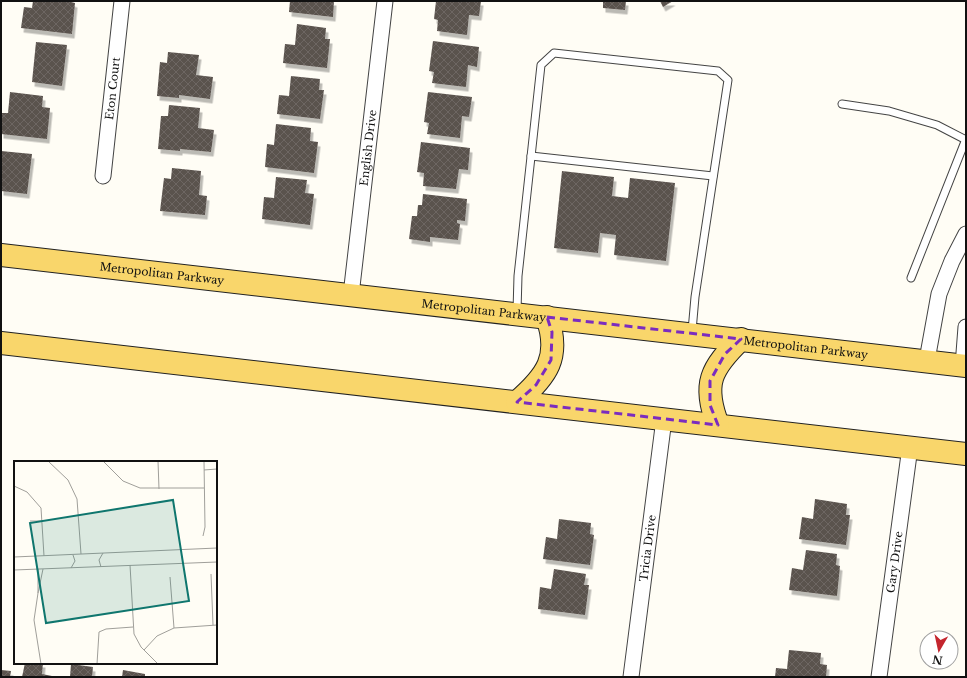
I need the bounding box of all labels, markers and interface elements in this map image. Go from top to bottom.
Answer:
street label: Eton Court [102,56,123,121]
street label: English Drive [357,109,379,187]
street label: Metropolitan Parkway [99,259,225,288]
street label: Metropolitan Parkway [421,296,547,325]
street label: Metropolitan Parkway [743,333,869,362]
inset map [14,461,217,664]
street label: Tricia Drive [636,514,659,582]
street label: Gary Drive [883,530,906,594]
north arrow [919,630,959,670]
text: N [931,652,944,668]

